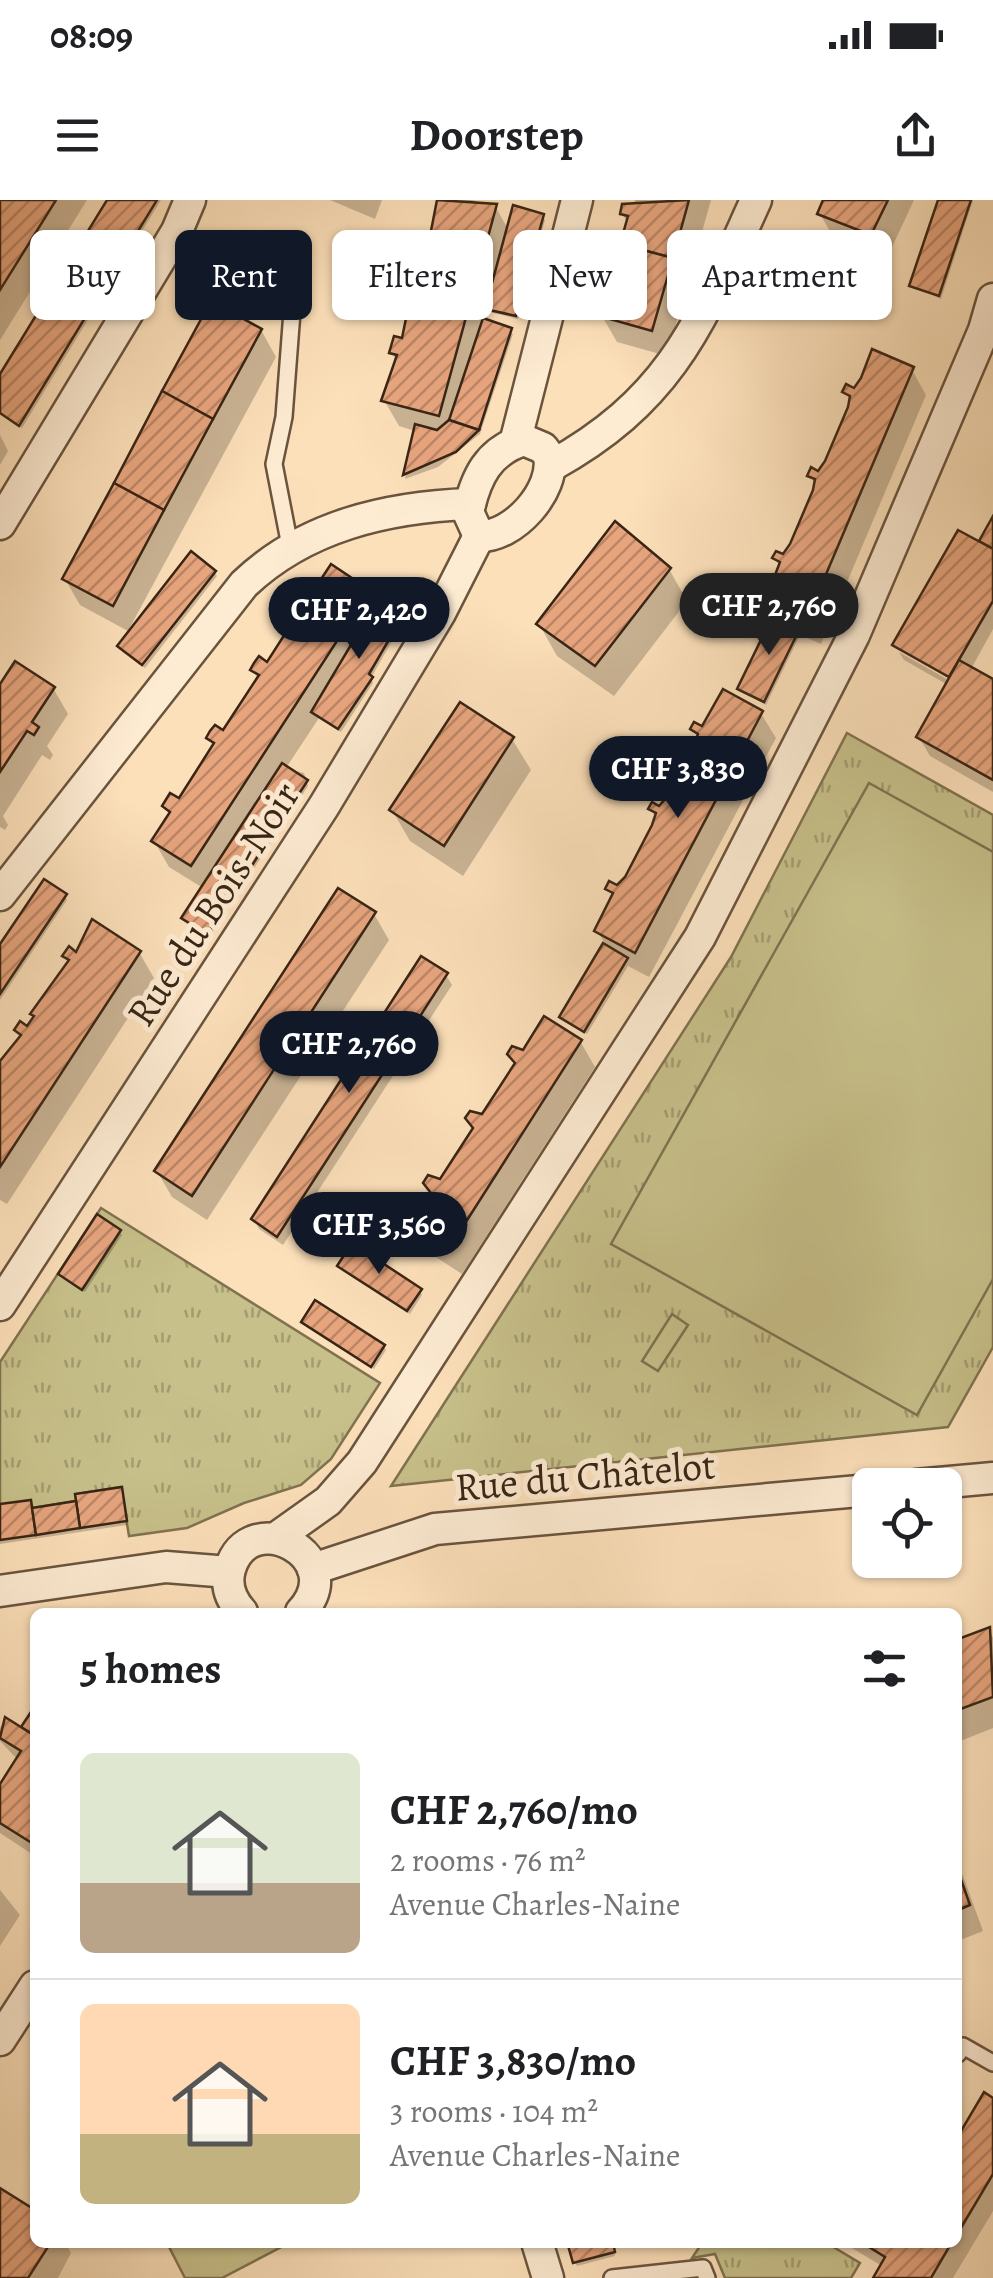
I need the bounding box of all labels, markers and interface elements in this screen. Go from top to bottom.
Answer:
text: 08:09 [50,9,133,61]
text: Doorstep [409,104,584,166]
icon: menu [50,108,105,163]
icon: share [888,108,943,163]
chip: Buy [30,230,155,320]
chip: Rent [175,230,312,320]
chip: Filters [332,230,493,320]
chip: New [513,230,647,320]
chip: Apartment [667,230,892,320]
pin: CHF 2,760 [655,573,883,658]
pin: CHF 2,420 [245,577,473,662]
text: CHF 2,760 [702,583,836,627]
text: CHF 2,420 [291,587,427,631]
pin: CHF 3,830 [564,736,792,821]
text: CHF 3,830 [611,746,745,790]
street label: Rue du Bois-Noir [113,771,313,1037]
pin: CHF 2,760 [235,1011,463,1096]
text: CHF 2,760 [282,1021,416,1065]
pin: CHF 3,560 [265,1192,493,1277]
text: CHF 3,560 [312,1202,446,1246]
street label: Rue du Châtelot [453,1437,717,1515]
map controls [852,1468,962,1578]
button: locate [852,1468,962,1578]
text: 5 homes [80,1640,221,1697]
icon: filters [857,1641,912,1696]
text: CHF 2,760/mo [390,1781,638,1838]
icon: home [160,1793,280,1913]
text: 2 rooms · 76 m² [390,1838,586,1882]
text: Avenue Charles-Naine [390,1882,680,1926]
text: CHF 3,830/mo [390,2032,636,2089]
icon: home [160,2044,280,2164]
text: 3 rooms · 104 m² [390,2089,598,2133]
text: Avenue Charles-Naine [390,2133,680,2177]

